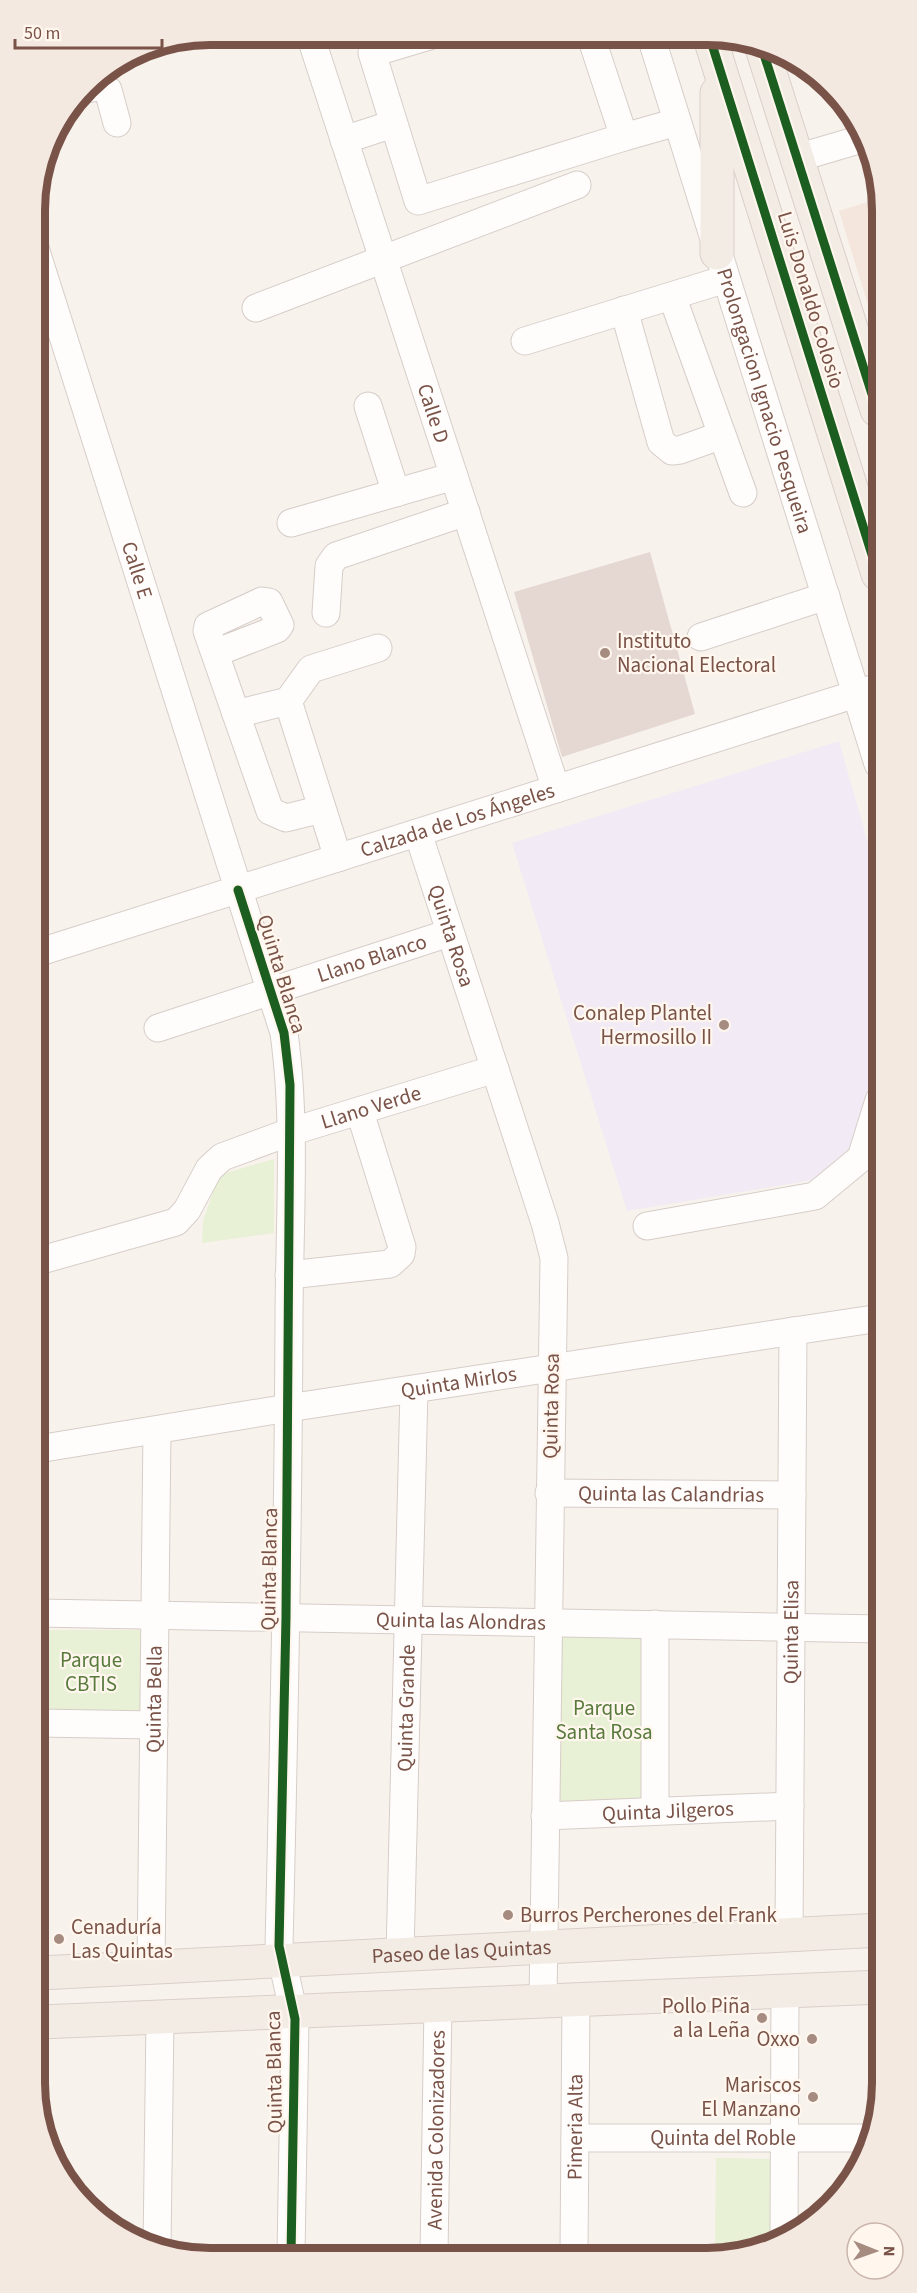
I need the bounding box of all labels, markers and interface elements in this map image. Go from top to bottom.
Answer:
scale bar [15,12,162,50]
text: 50 m [24,21,60,46]
street label: Luis Donaldo Colosio [770,208,852,392]
street label: Prolongacion Ignacio Pesqueira [709,264,820,537]
street label: Calle D [410,380,457,447]
street label: Calle E [114,538,160,603]
place label: Instituto Nacional Electoral [617,626,776,680]
marker: Instituto Nacional Electoral [598,646,612,660]
street label: Calzada de Los Ángeles [356,775,559,865]
street label: Quinta Rosa [421,881,482,991]
street label: Quinta Blanca [250,911,314,1037]
street label: Llano Blanco [313,926,431,990]
place label: Conalep Plantel Hermosillo II [573,998,712,1052]
marker: Conalep Plantel Hermosillo II [717,1018,731,1032]
street label: Llano Verde [317,1078,425,1137]
street label: Quinta Rosa [535,1353,567,1459]
street label: Quinta Mirlos [399,1358,519,1406]
street label: Quinta las Calandrias [578,1478,764,1510]
street label: Quinta Blanca [253,1507,285,1631]
street label: Quinta Elisa [776,1580,806,1684]
street label: Quinta las Alondras [376,1604,546,1638]
street label: Quinta Grande [390,1644,423,1772]
park label: Parque CBTIS [60,1645,122,1699]
street label: Quinta Bella [138,1645,170,1753]
park label: Parque Santa Rosa [555,1693,653,1747]
street label: Quinta Jilgeros [601,1793,735,1829]
place label: Burros Percherones del Frank [520,1900,778,1930]
marker: Burros Percherones del Frank [501,1908,515,1922]
place label: Cenaduría Las Quintas [71,1912,173,1966]
marker: Cenaduría Las Quintas [52,1932,66,1946]
street label: Paseo de las Quintas [371,1932,552,1971]
place label: Pollo Piña a la Leña [662,1991,750,2045]
street label: Quinta Blanca [258,2010,290,2134]
marker: Pollo Piña a la Leña [755,2011,769,2025]
place label: Oxxo [757,2024,800,2054]
street label: Avenida Colonizadores [419,2030,453,2230]
marker: Oxxo [805,2032,819,2046]
place label: Mariscos El Manzano [701,2070,801,2124]
street label: Pimeria Alta [560,2074,590,2180]
marker: Mariscos El Manzano [806,2090,820,2104]
street label: Quinta del Roble [650,2123,796,2153]
north arrow [845,2221,905,2281]
text: N [878,2246,900,2257]

